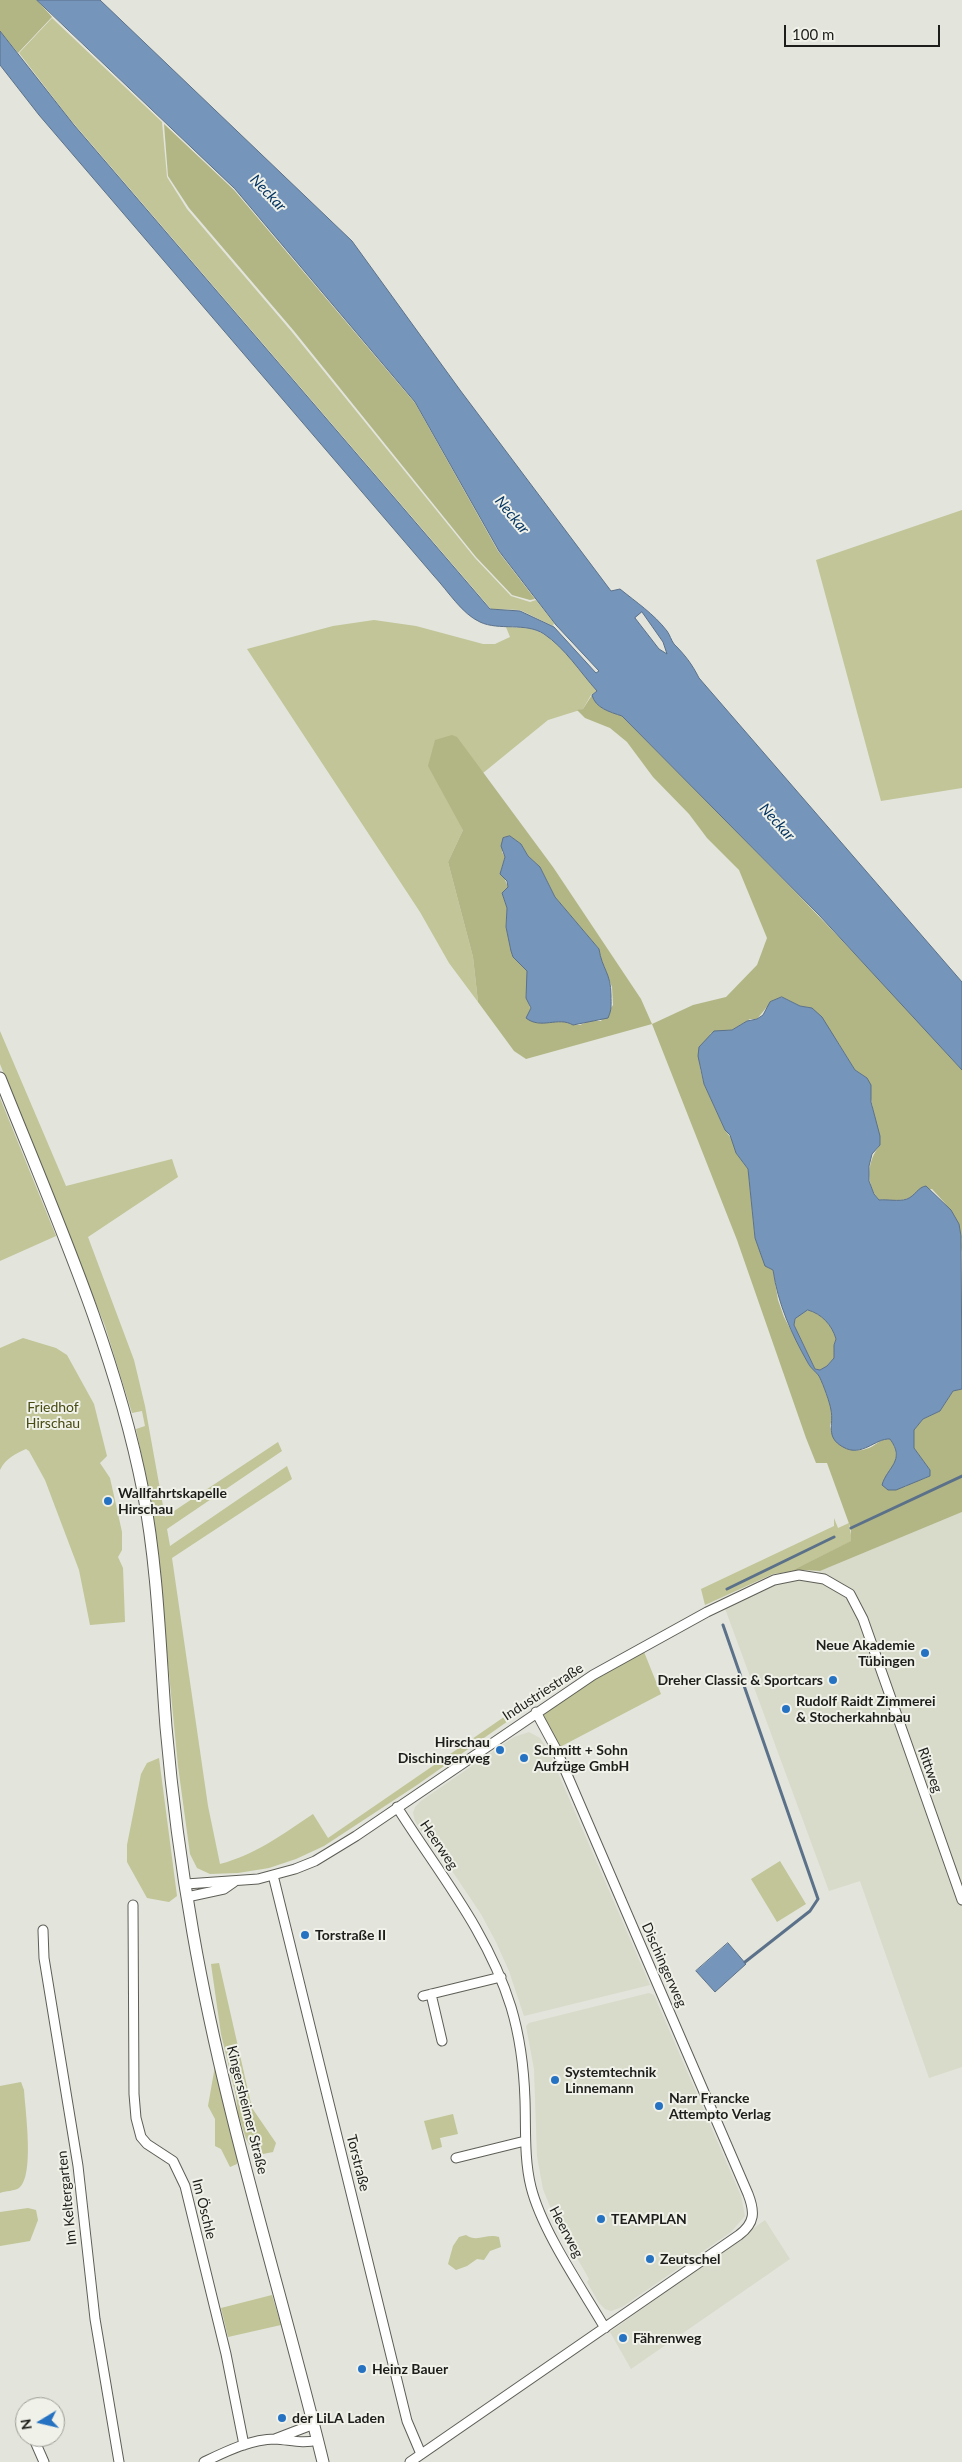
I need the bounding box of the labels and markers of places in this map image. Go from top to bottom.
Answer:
place label: Wallfahrtskapelle Hirschau [118,1485,227,1518]
marker: Wallfahrtskapelle Hirschau [102,1495,114,1507]
place label: Neue Akademie Tübingen [816,1637,915,1670]
marker: Neue Akademie Tübingen [919,1647,931,1659]
place label: Dreher Classic & Sportcars [657,1672,823,1688]
marker: Dreher Classic & Sportcars [827,1674,839,1686]
place label: Rudolf Raidt Zimmerei & Stocherkahnbau [796,1693,936,1725]
marker: Rudolf Raidt Zimmerei & Stocherkahnbau [780,1703,792,1715]
place label: Hirschau Dischingerweg [398,1734,490,1766]
place label: Schmitt + Sohn Aufzüge GmbH [534,1742,629,1774]
marker: Hirschau Dischingerweg [494,1744,506,1756]
marker: Schmitt + Sohn Aufzüge GmbH [518,1752,530,1764]
place label: Torstraße II [315,1927,386,1943]
marker: Torstraße II [299,1929,311,1941]
place label: Systemtechnik Linnemann [565,2064,656,2096]
marker: Systemtechnik Linnemann [549,2074,561,2086]
place label: Narr Francke Attempto Verlag [669,2090,771,2122]
marker: Narr Francke Attempto Verlag [653,2100,665,2112]
place label: TEAMPLAN [611,2211,687,2227]
marker: TEAMPLAN [595,2213,607,2225]
place label: Zeutschel [660,2251,721,2267]
marker: Zeutschel [644,2253,656,2265]
place label: Fährenweg [633,2330,701,2346]
marker: Fährenweg [617,2332,629,2344]
place label: Heinz Bauer [372,2361,448,2377]
marker: Heinz Bauer [356,2363,368,2375]
place label: der LiLA Laden [292,2410,385,2426]
marker: der LiLA Laden [276,2412,288,2424]

